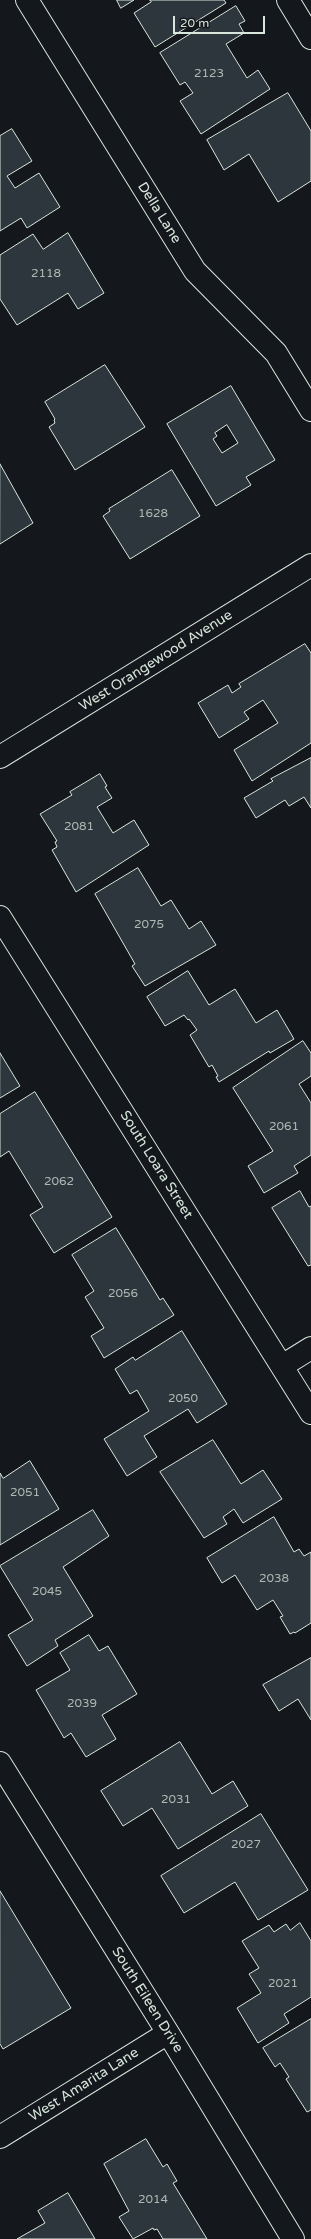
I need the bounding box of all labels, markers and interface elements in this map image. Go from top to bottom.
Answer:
scale bar [175,8,267,34]
text: 20 m [180,16,209,30]
house number: 2123 [194,67,224,81]
street label: Della Lane [134,179,184,247]
house number: 2118 [31,267,61,281]
house number: 1628 [138,507,168,521]
street label: West Orangewood Avenue [76,607,236,715]
house number: 2081 [64,820,94,834]
house number: 2075 [134,918,164,932]
street label: South Loara Street [116,1108,196,1222]
house number: 2061 [269,1120,299,1134]
house number: 2062 [44,1175,74,1189]
house number: 2056 [108,1287,138,1301]
house number: 2050 [168,1392,198,1406]
house number: 2051 [10,1486,40,1500]
house number: 2038 [259,1572,289,1586]
house number: 2045 [32,1585,62,1599]
house number: 2039 [67,1697,97,1711]
house number: 2031 [161,1793,191,1807]
house number: 2027 [231,1838,261,1852]
street label: South Eileen Drive [108,1944,186,2056]
house number: 2021 [268,1977,298,1991]
street label: West Amarita Lane [26,2044,142,2126]
house number: 2014 [138,2193,168,2207]

